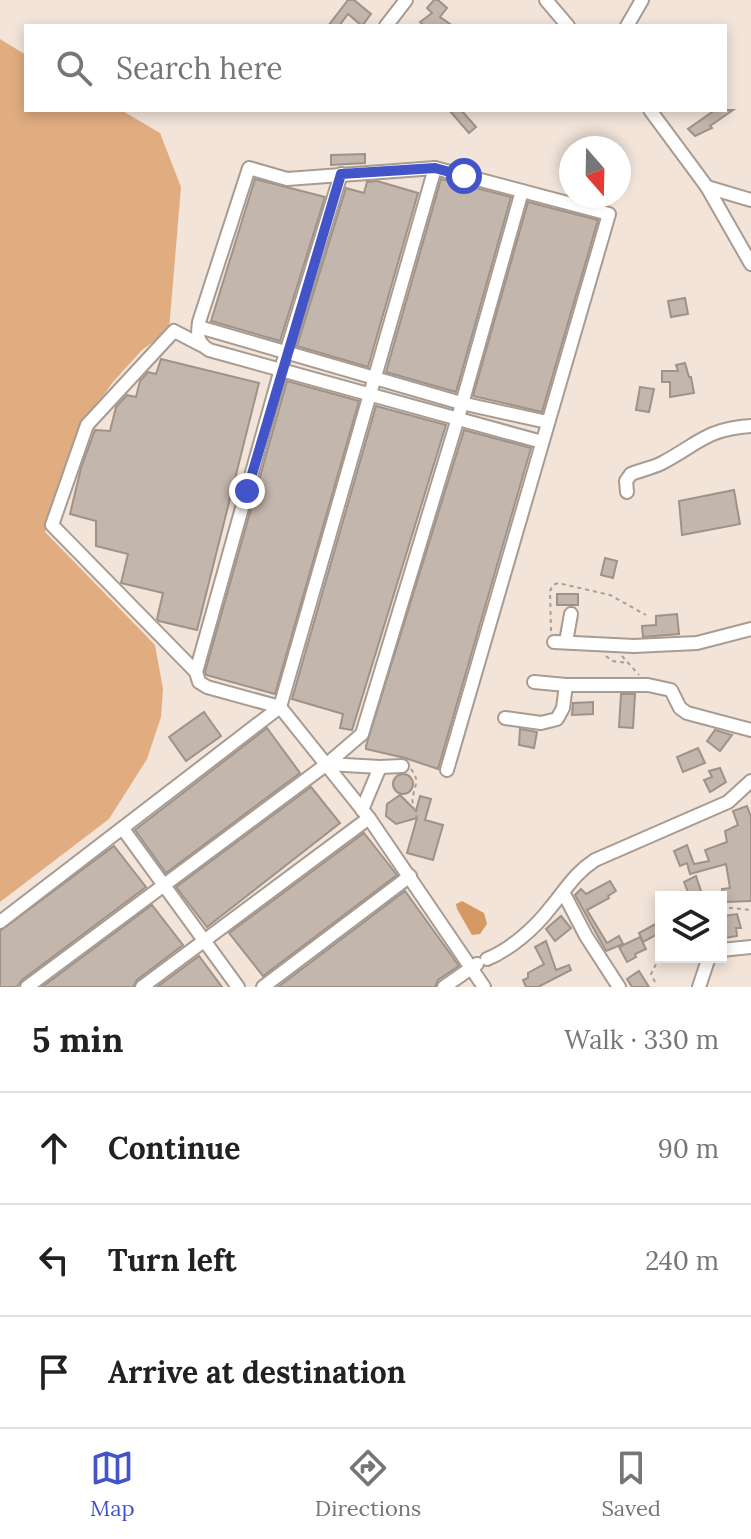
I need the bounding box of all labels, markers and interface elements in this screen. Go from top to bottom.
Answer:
search box [24,24,727,112]
icon: search [52,46,96,90]
text: Search here [116,49,283,87]
north arrow [559,136,631,208]
route start [446,158,482,194]
route end [229,473,265,509]
map controls [655,891,727,963]
button: layers [655,891,727,963]
text: 5 min [32,1018,123,1061]
text: Walk · 330 m [564,1023,719,1056]
icon: ahead [32,1126,76,1170]
text: Continue [108,1129,240,1167]
text: 90 m [658,1132,719,1165]
icon: left [32,1238,76,1282]
text: Turn left [108,1241,236,1279]
text: 240 m [645,1244,719,1277]
icon: arrive [32,1350,76,1394]
text: Arrive at destination [108,1353,406,1391]
tab: Map [90,1446,135,1522]
tab: Directions [315,1446,421,1522]
tab: Saved [601,1446,661,1522]

